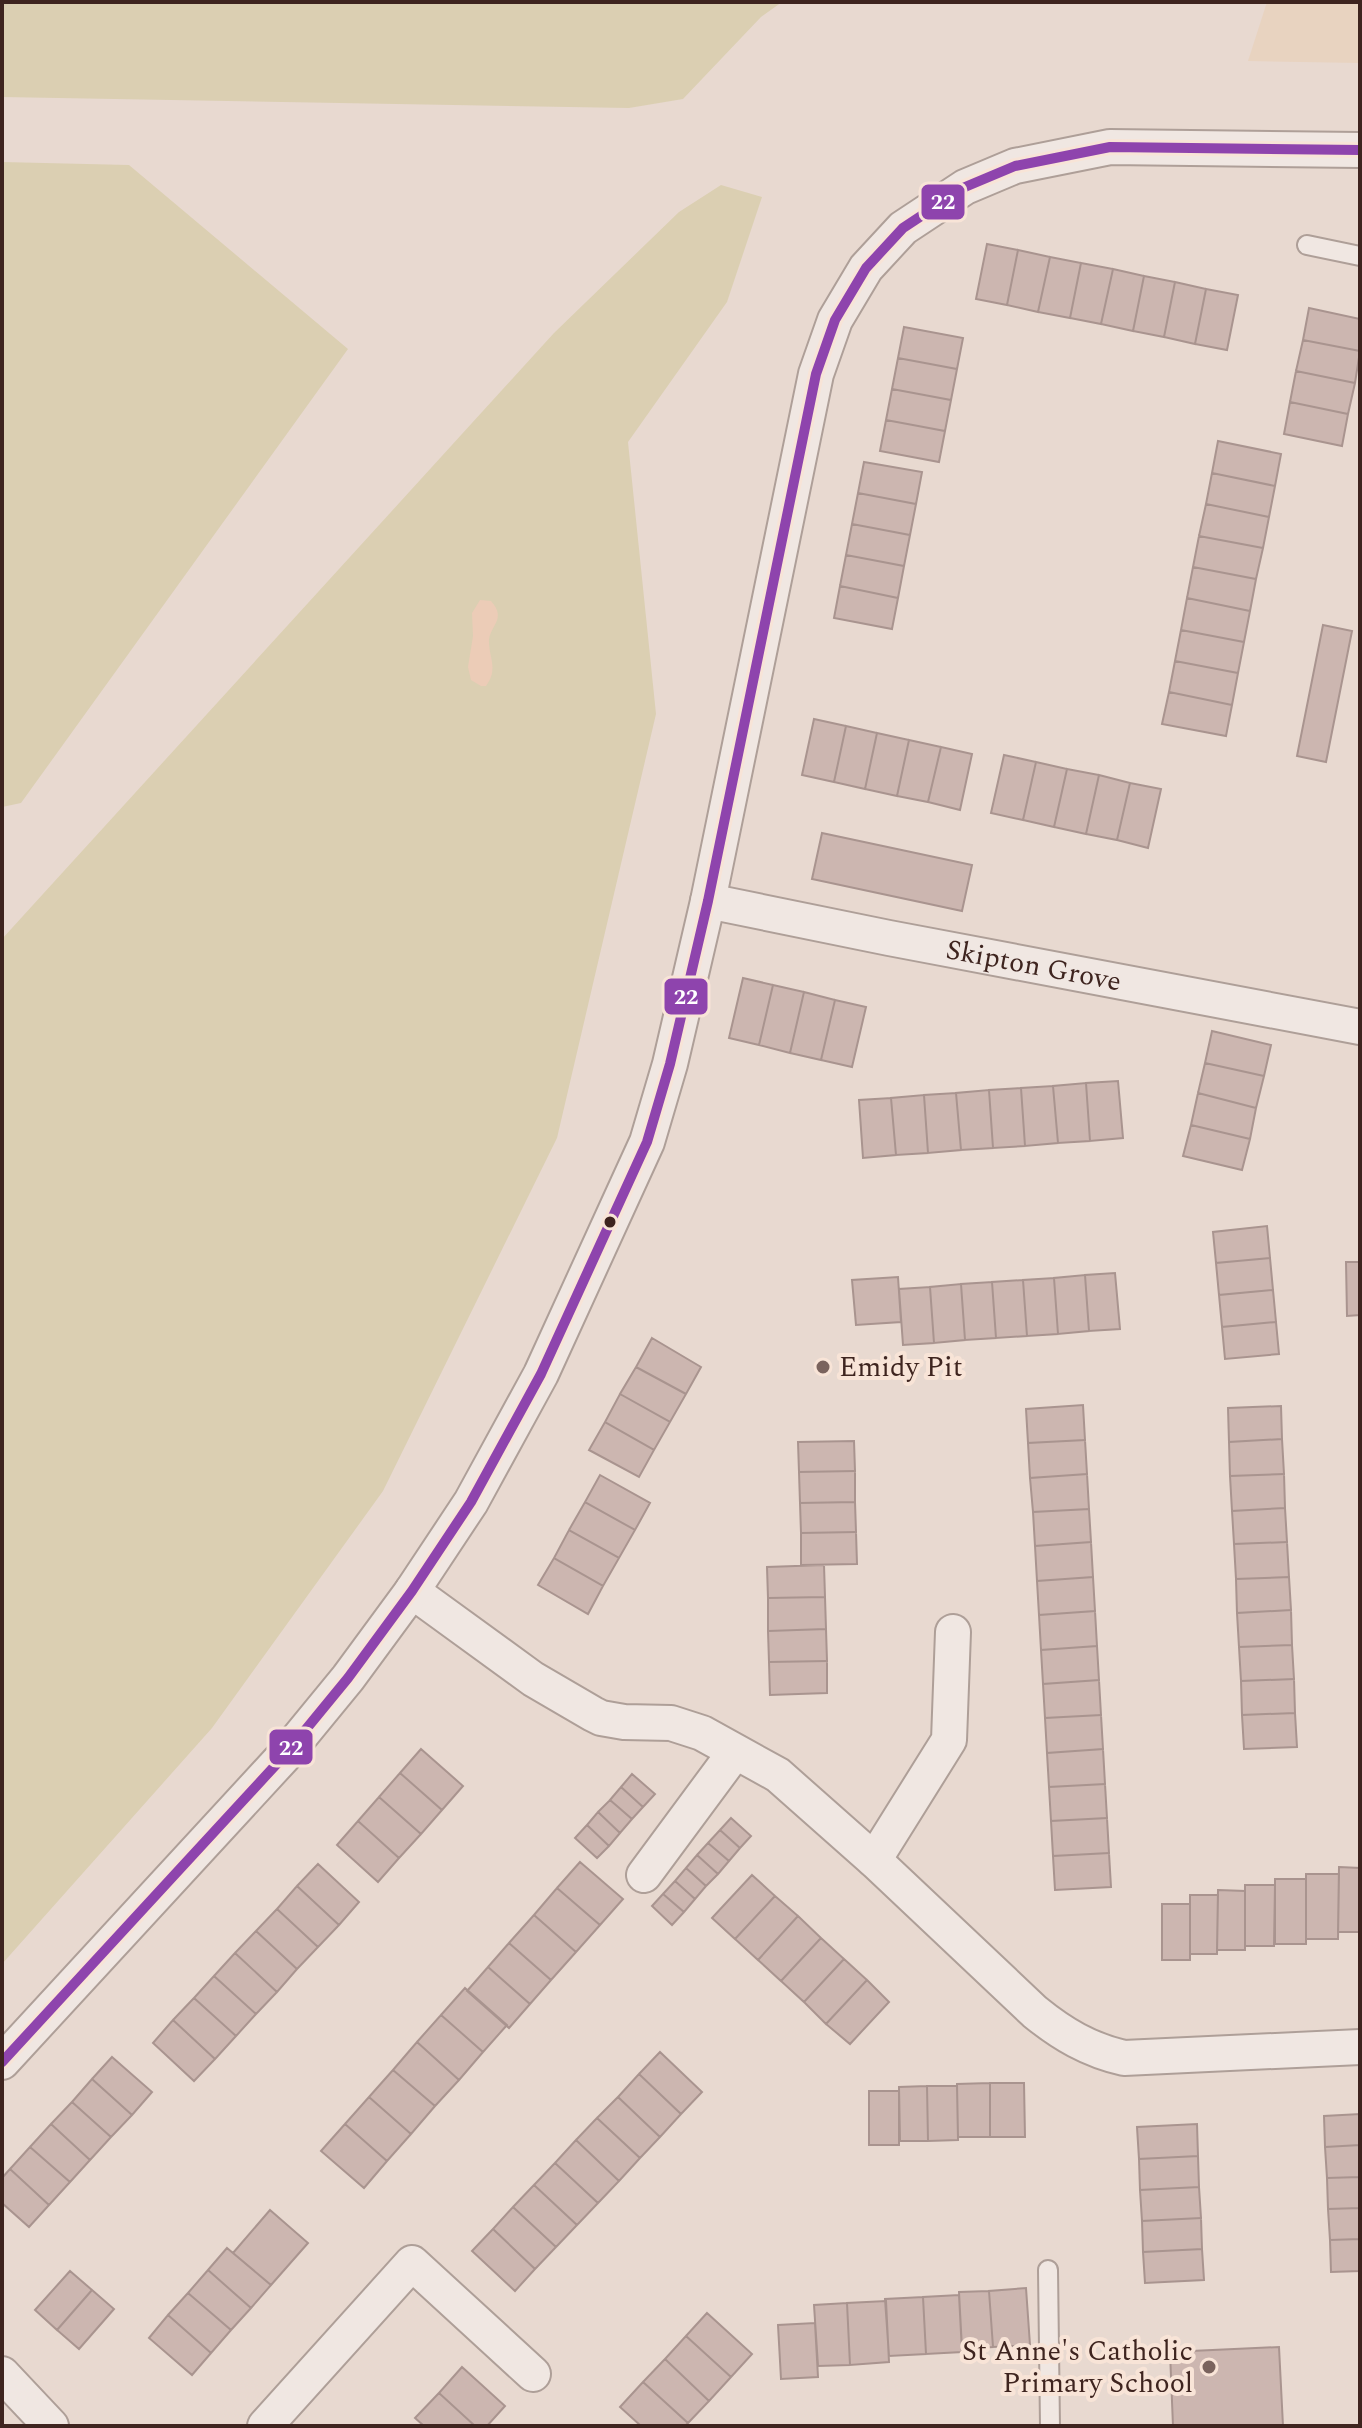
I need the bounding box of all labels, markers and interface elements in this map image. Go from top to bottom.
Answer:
line badge: 22 [920,183,966,221]
text: 22 [931,186,955,219]
street label: Skipton Grove [942,928,1125,1003]
line badge: 22 [663,977,709,1016]
text: 22 [674,981,698,1014]
unlabelled marker [602,1214,618,1230]
place label: Emidy Pit [839,1346,963,1389]
marker: Emidy Pit [814,1358,832,1376]
line badge: 22 [268,1728,314,1766]
text: 22 [279,1732,303,1765]
place label: St Anne's Catholic Primary School [962,2330,1193,2405]
marker: St Anne's Catholic Primary School [1200,2358,1218,2376]

